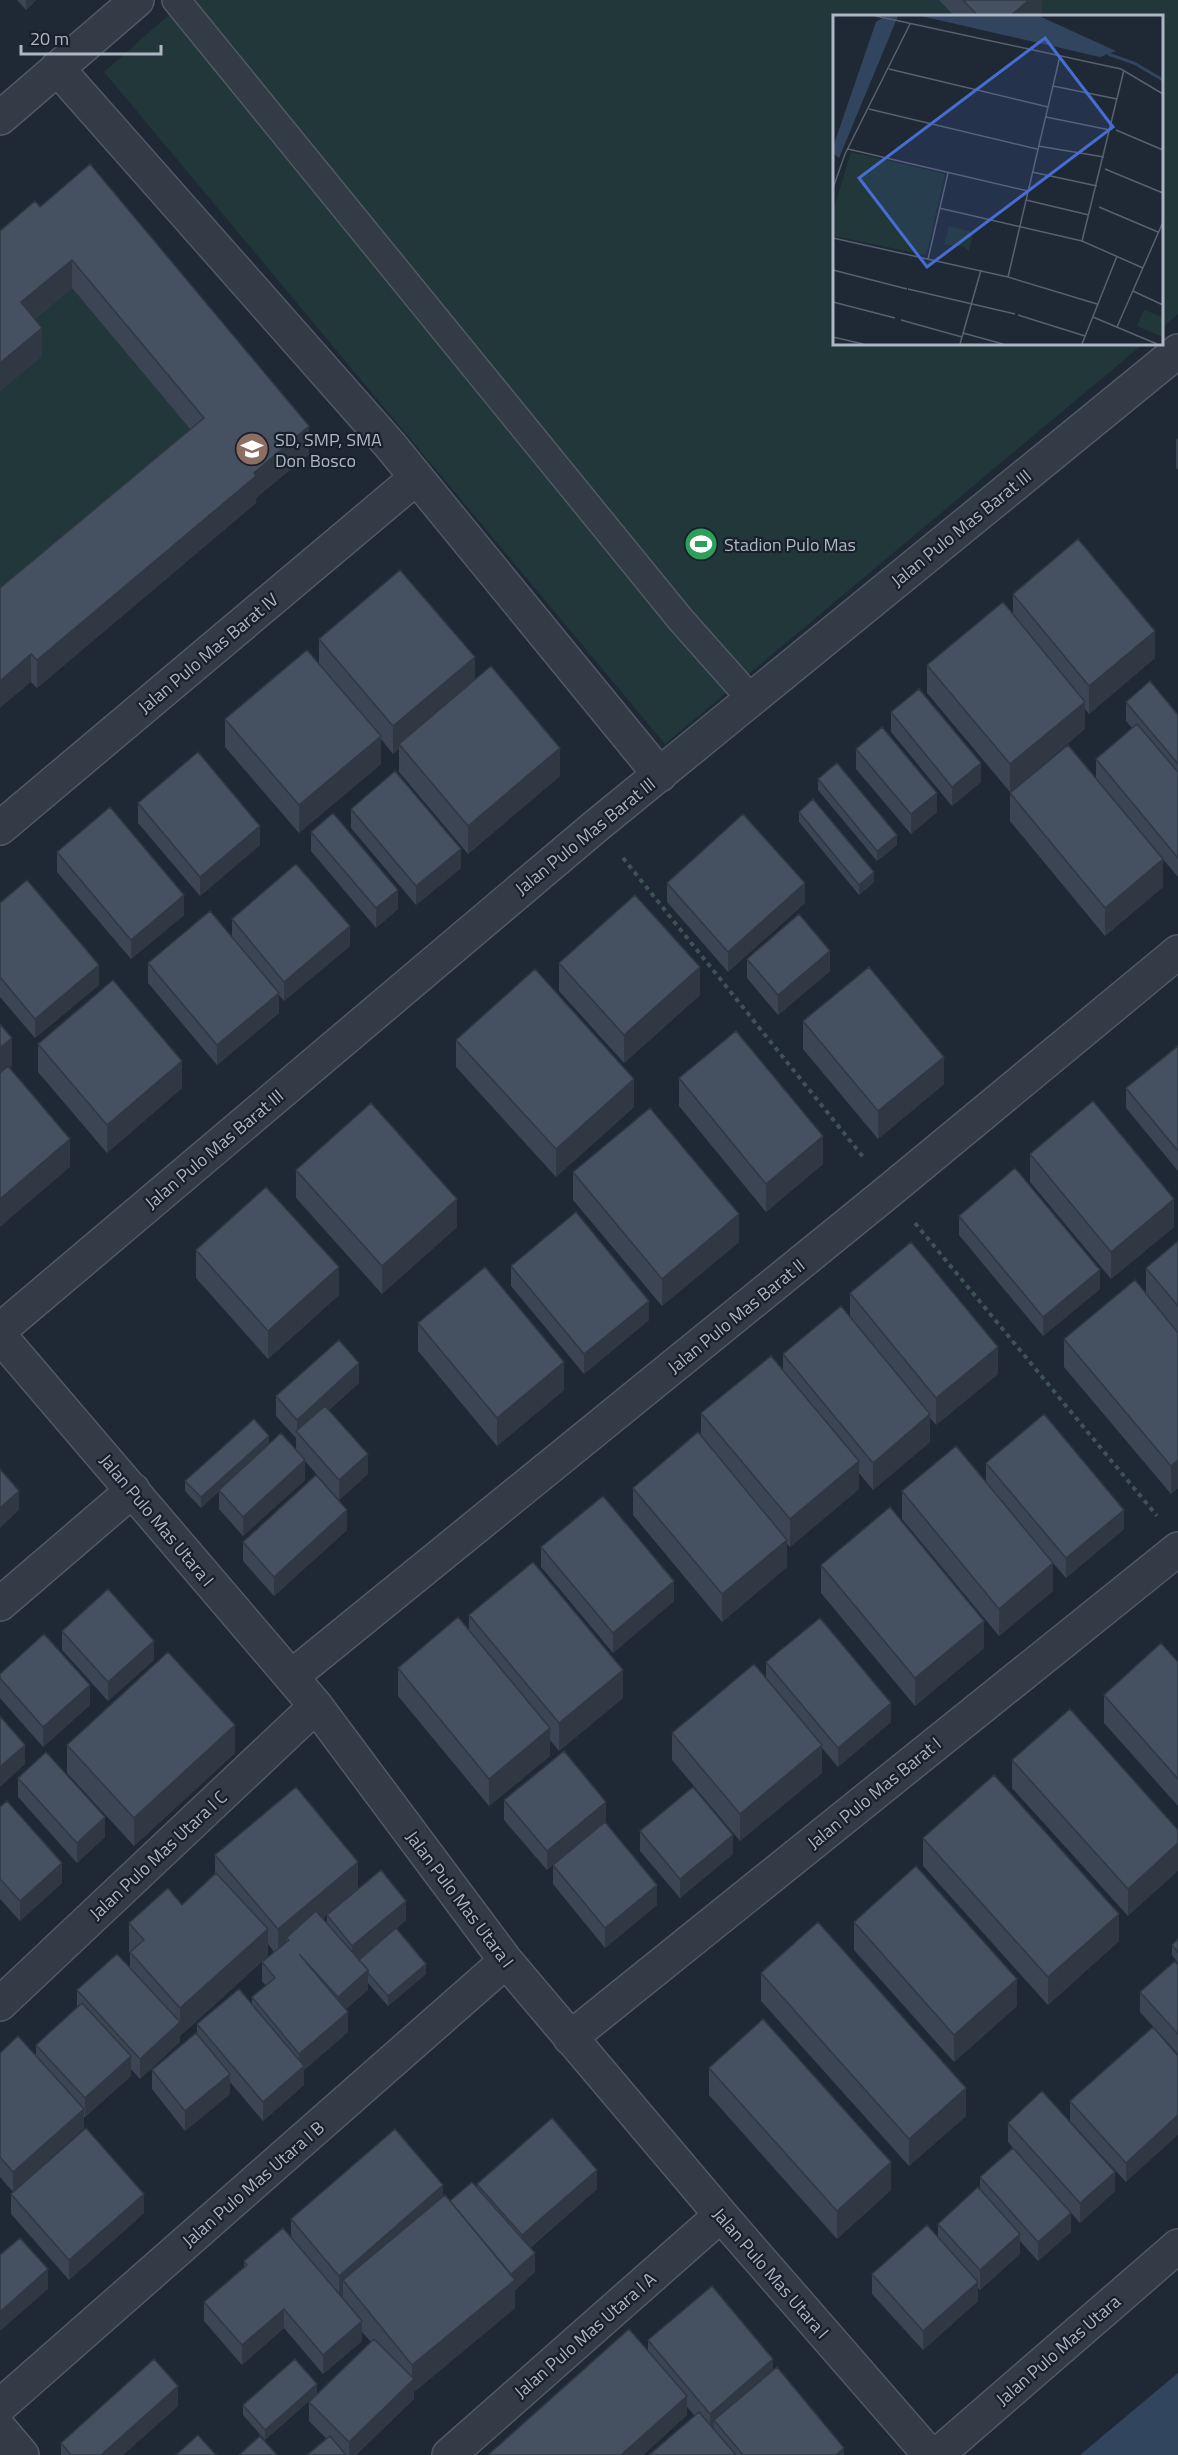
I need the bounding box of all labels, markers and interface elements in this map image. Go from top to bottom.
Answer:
inset map [833,15,1163,345]
scale bar [21,18,160,56]
text: 20 m [30,25,69,52]
place label: SD, SMP, SMA Don Bosco [275,426,382,474]
school or university icon: SD, SMP, SMA Don Bosco [234,431,270,467]
street label: Jalan Pulo Mas Barat III [885,463,1037,593]
sports icon: Stadion Pulo Mas [683,526,719,562]
place label: Stadion Pulo Mas [724,531,856,558]
street label: Jalan Pulo Mas Barat IV [132,586,284,720]
street label: Jalan Pulo Mas Barat III [509,771,661,901]
street label: Jalan Pulo Mas Barat III [139,1083,289,1215]
street label: Jalan Pulo Mas Barat II [662,1252,810,1380]
street label: Jalan Pulo Mas Utara I [93,1448,221,1592]
street label: Jalan Pulo Mas Barat I [801,1730,947,1856]
street label: Jalan Pulo Mas Utara I C [83,1784,233,1926]
street label: Jalan Pulo Mas Utara I [399,1825,521,1973]
street label: Jalan Pulo Mas Utara I B [176,2114,330,2254]
street label: Jalan Pulo Mas Utara I [706,2202,836,2344]
street label: Jalan Pulo Mas Utara I A [508,2265,662,2404]
street label: Jalan Pulo Mas Utara [990,2288,1126,2412]

